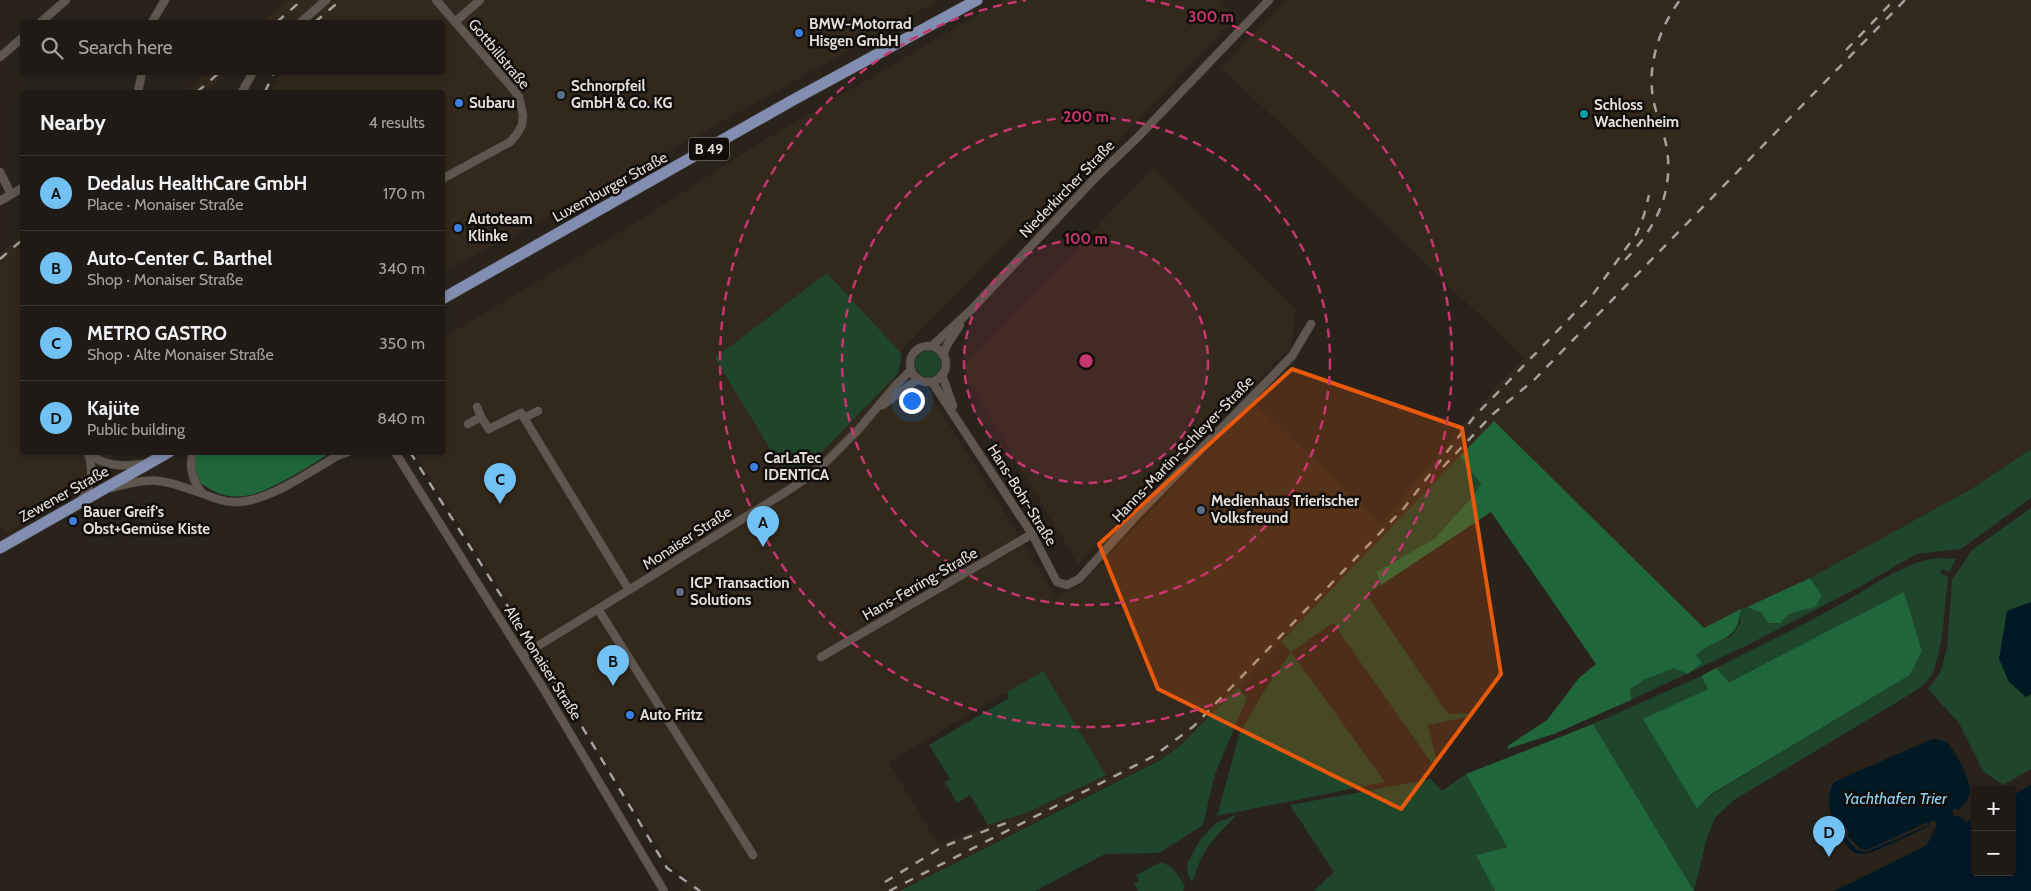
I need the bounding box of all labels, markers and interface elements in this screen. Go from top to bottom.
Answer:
text: 300 m [1188,8,1234,26]
street label: Gottbillstraße [464,15,534,93]
place label: BMW-Motorrad Hisgen GmbH [809,15,912,50]
search box [20,20,445,75]
marker: BMW-Motorrad Hisgen GmbH [793,27,805,39]
icon: search [38,34,66,62]
text: Search here [78,36,172,59]
place label: Schnorpfeil GmbH & Co. KG [571,77,673,112]
marker: Schnorpfeil GmbH & Co. KG [555,89,567,101]
place label: Subaru [469,94,515,112]
place label: Schloss Wachenheim [1594,96,1679,131]
marker: Subaru [453,97,465,109]
text: 200 m [1063,108,1109,126]
marker: Schloss Wachenheim [1578,108,1590,120]
text: Nearby [40,110,106,135]
text: 4 results [368,113,425,132]
street label: Niederkircher Straße [1016,136,1118,242]
road number: B 49 [689,138,729,160]
street label: Luxemburger Straße [549,148,671,226]
text: Dedalus HealthCare GmbH [87,172,307,195]
text: A [51,184,61,203]
text: 170 m [383,184,425,203]
text: Place · Monaiser Straße [87,195,243,214]
place label: Autoteam Klinke [468,210,532,245]
marker: Autoteam Klinke [452,222,464,234]
text: 100 m [1064,230,1108,248]
text: Auto-Center C. Barthel [87,247,272,270]
text: B [51,259,61,278]
text: 340 m [378,259,425,278]
text: Shop · Monaiser Straße [87,270,243,289]
text: METRO GASTRO [87,322,227,345]
text: C [51,334,61,353]
text: 350 m [379,334,425,353]
text: Shop · Alte Monaiser Straße [87,345,274,364]
centre of rings [1077,352,1095,370]
street label: Hanns-Martin-Schleyer-Straße [1108,372,1258,526]
your location [899,388,925,414]
text: Kajüte [87,397,140,420]
text: D [50,409,62,428]
text: 840 m [377,409,425,428]
text: Public building [87,420,185,439]
street label: Hans-Bohr-Straße [984,441,1061,549]
place label: CarLaTec IDENTICA [764,449,830,484]
marker: CarLaTec IDENTICA [748,461,760,473]
street label: Zewener Straße [16,462,112,526]
pin: C [484,463,516,504]
place label: Medienhaus Trierischer Volksfreund [1211,492,1359,527]
street label: Monaiser Straße [639,502,735,574]
place label: Bauer Greif's Obst+Gemüse Kiste [83,503,210,538]
marker: Medienhaus Trierischer Volksfreund [1195,504,1207,516]
pin: A [747,506,779,547]
marker: Bauer Greif's Obst+Gemüse Kiste [67,515,79,527]
street label: Hans-Ferring-Straße [859,544,981,624]
place label: ICP Transaction Solutions [690,574,790,609]
marker: ICP Transaction Solutions [674,586,686,598]
street label: Alte Monaiser Straße [501,603,586,724]
pin: B [597,645,629,686]
place label: Auto Fritz [640,706,703,724]
marker: Auto Fritz [624,709,636,721]
map controls [1971,786,2016,876]
button: + [1971,786,2016,831]
water label: Yachthafen Trier [1843,789,1948,808]
pin: D [1813,816,1845,857]
button: − [1971,831,2016,876]

